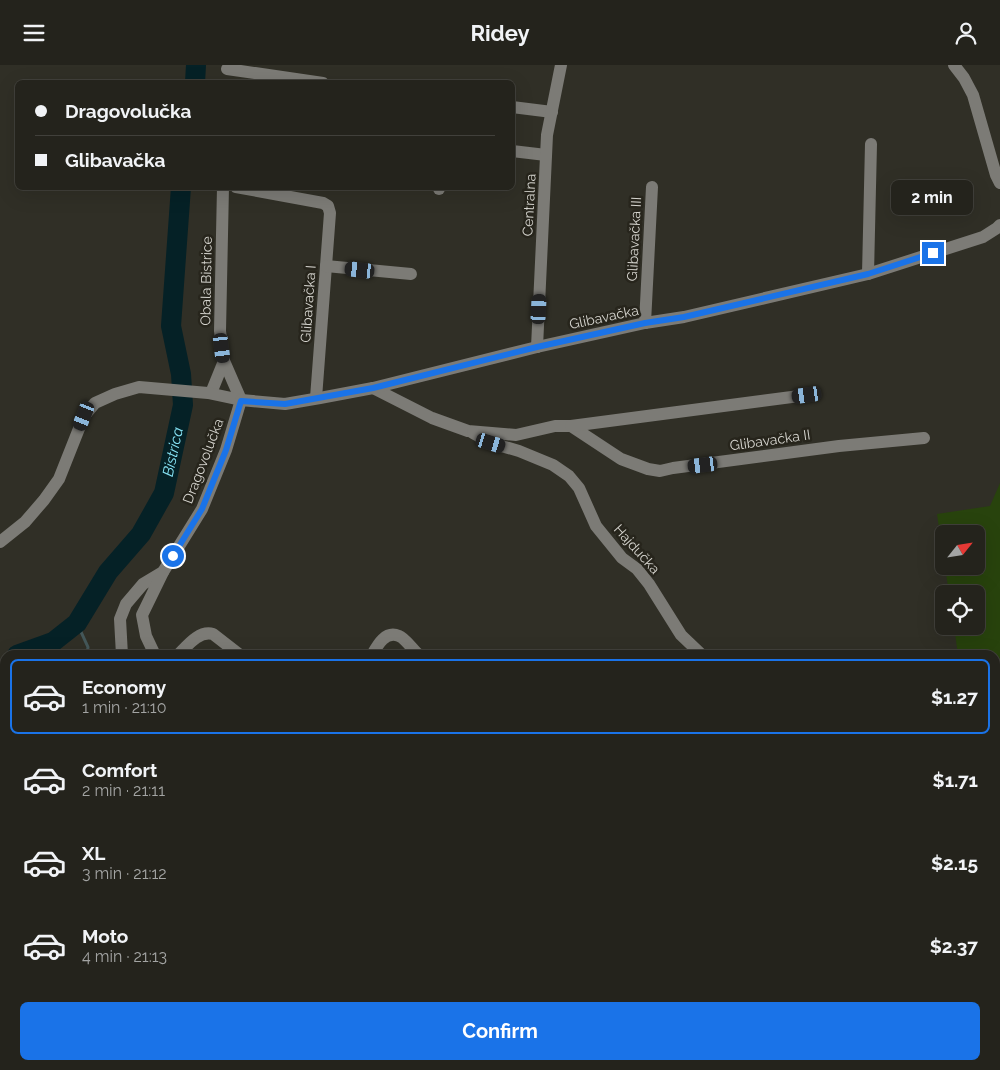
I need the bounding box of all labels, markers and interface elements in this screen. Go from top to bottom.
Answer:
icon: menu [20,19,48,47]
icon: person [952,19,980,47]
text: Ridey [470,20,530,46]
text: Dragovolučka [65,100,192,122]
text: Glibavačka [65,149,165,171]
street label: Centralna [519,173,539,237]
callout: 2 min [892,181,974,215]
text: 2 min [911,188,953,207]
street label: Glibavačka III [624,196,644,282]
street label: Obala Bistrice [197,236,215,326]
route end [922,242,944,264]
car [344,261,375,279]
street label: Glibavačka I [297,265,319,343]
car [530,294,547,324]
street label: Glibavačka [568,302,640,332]
car [212,332,231,364]
car [791,385,822,405]
car [71,399,96,433]
street label: Dragovolučka [179,416,227,506]
water label: Bistrica [159,426,187,478]
street label: Glibavačka II [729,426,811,454]
car [474,431,507,455]
car [687,456,718,474]
street label: Hajdučka [611,521,663,577]
north arrow [935,525,985,575]
map controls [935,525,985,635]
route start [162,545,184,567]
button: locate [935,585,985,635]
icon: car [22,674,67,719]
text: Economy [82,676,166,698]
text: $1.27 [931,686,978,708]
text: 1 min · 21:10 [82,698,166,717]
icon: car [22,757,67,802]
text: Comfort [82,759,157,781]
text: $1.71 [933,769,978,791]
text: 2 min · 21:11 [82,781,165,800]
icon: car [22,840,67,885]
text: XL [82,842,105,864]
text: $2.15 [931,852,978,874]
text: 3 min · 21:12 [82,864,167,883]
icon: car [22,923,67,968]
text: Moto [82,925,128,947]
text: $2.37 [930,935,978,957]
text: 4 min · 21:13 [82,947,167,966]
button: Confirm [20,1002,980,1060]

